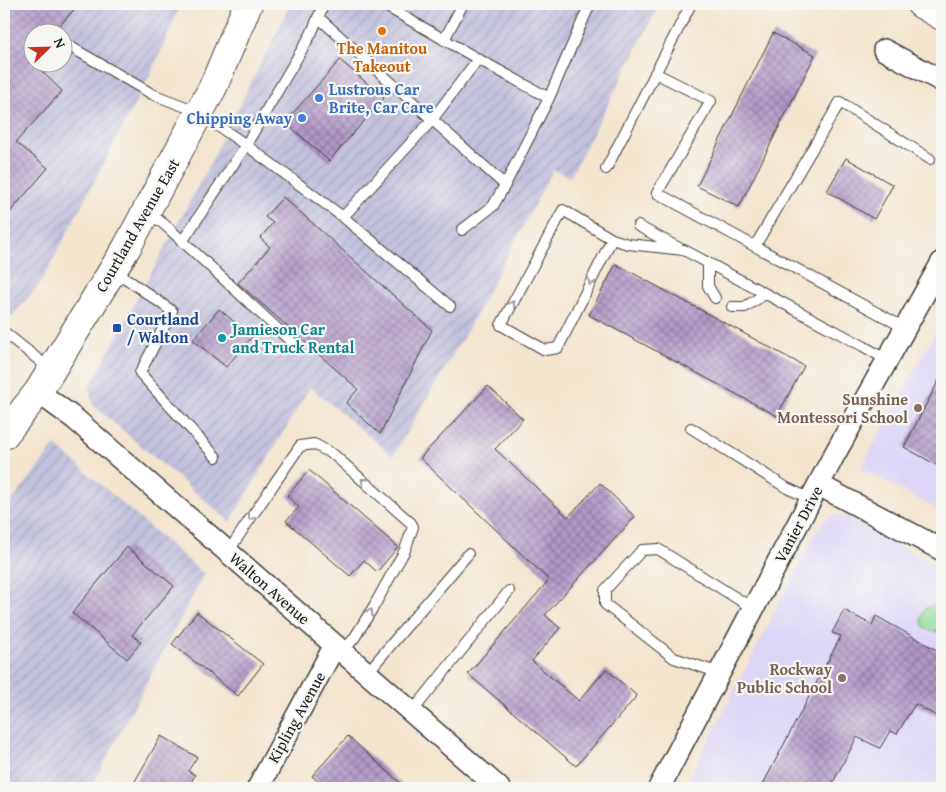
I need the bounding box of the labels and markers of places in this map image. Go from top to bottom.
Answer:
marker: The Manitou Takeout [376,25,388,37]
place label: The Manitou Takeout [337,36,428,78]
place label: Lustrous Car Brite, Car Care [329,77,434,119]
marker: Lustrous Car Brite, Car Care [313,92,325,104]
place label: Chipping Away [187,106,293,130]
marker: Chipping Away [296,112,308,124]
place label: Courtland / Walton [127,307,200,349]
place label: Jamieson Car and Truck Rental [229,317,355,359]
marker: Courtland / Walton [111,322,123,334]
marker: Jamieson Car and Truck Rental [216,332,228,344]
place label: Sunshine Montessori School [777,387,908,429]
marker: Sunshine Montessori School [912,402,924,414]
place label: Rockway Public School [737,657,833,699]
marker: Rockway Public School [836,672,848,684]

